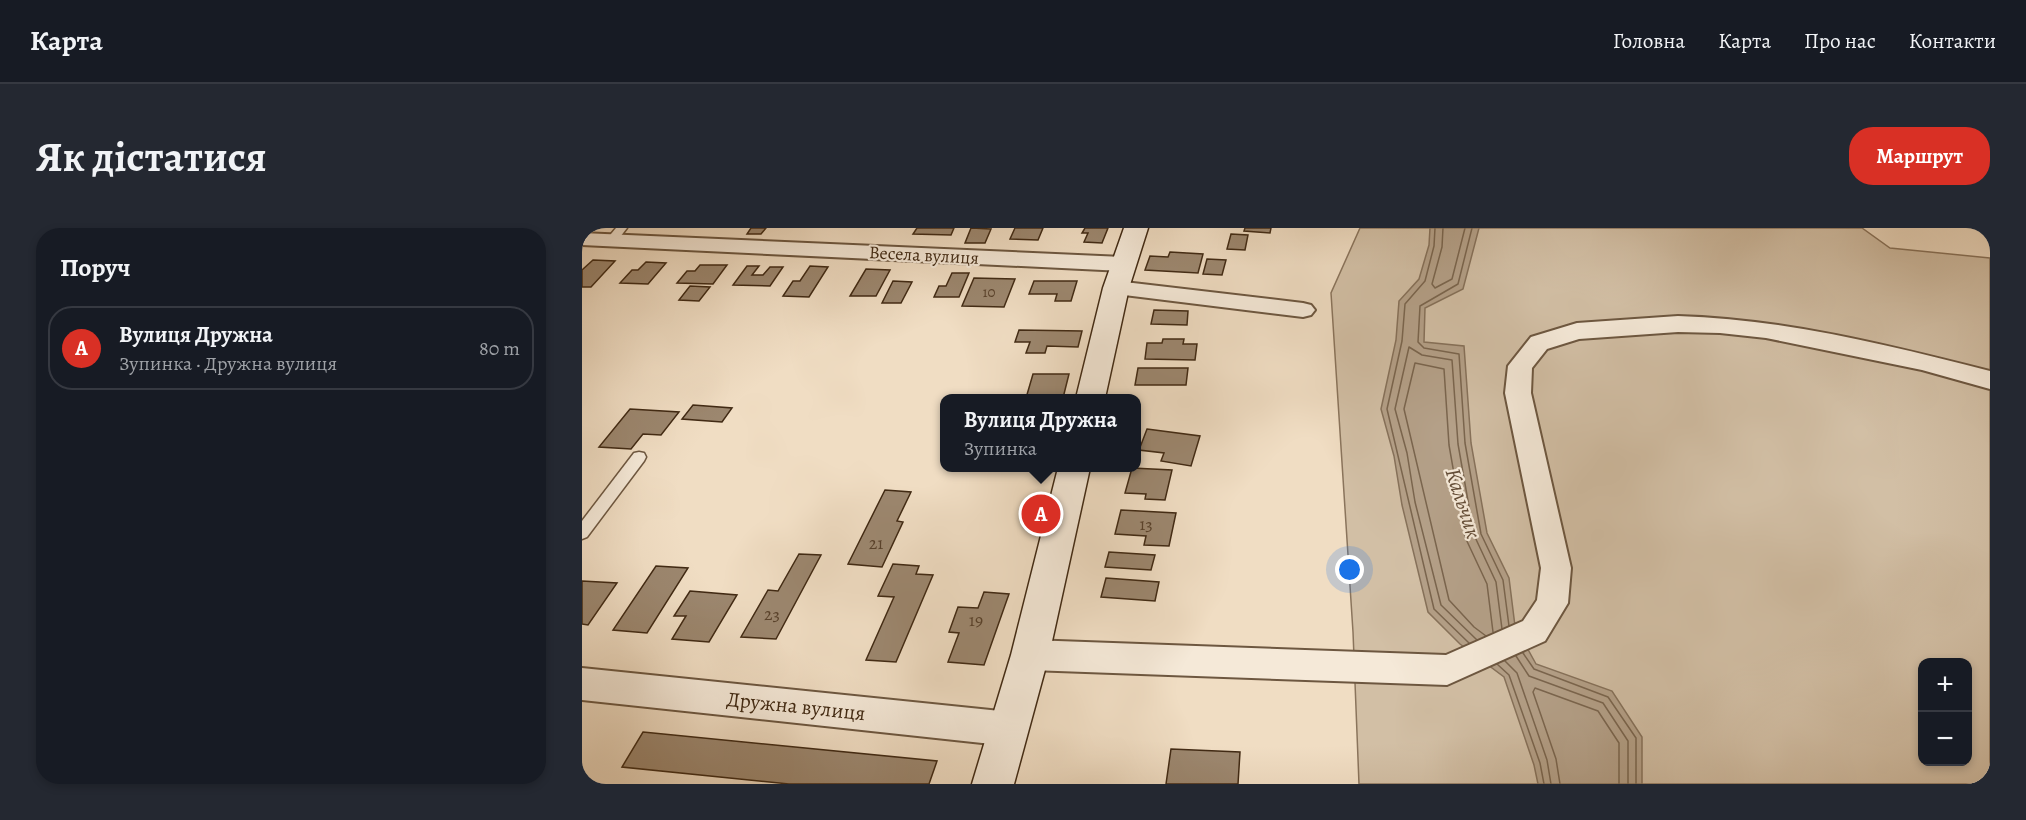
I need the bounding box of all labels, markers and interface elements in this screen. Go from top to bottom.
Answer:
text: Карта [30,22,103,60]
text: Головна [1613,27,1685,55]
text: Карта [1718,27,1771,55]
text: Про нас [1804,27,1876,55]
text: Контакти [1909,27,1996,55]
button: Маршрут [1849,127,1990,185]
text: Як дістатися [36,128,267,185]
street label: Весела вулиця [868,240,980,270]
text: Поруч [60,250,131,285]
house number: 10 [982,282,996,302]
text: Вулиця Дружна [119,320,273,350]
text: A [75,335,88,362]
text: 80 m [479,335,520,362]
text: Зупинка · Дружна вулиця [119,350,337,377]
popup [940,394,1141,472]
text: Вулиця Дружна [964,405,1117,435]
text: Зупинка [964,435,1037,462]
water label: Кальчик [1438,464,1489,542]
pin: A [1022,492,1060,536]
house number: 13 [1139,512,1153,536]
house number: 21 [869,531,883,555]
your location [1335,555,1364,584]
house number: 23 [764,602,780,626]
house number: 19 [969,608,983,632]
map controls [1918,658,1972,766]
button: + [1918,658,1972,712]
street label: Дружна вулиця [725,685,867,727]
button: − [1918,712,1972,766]

